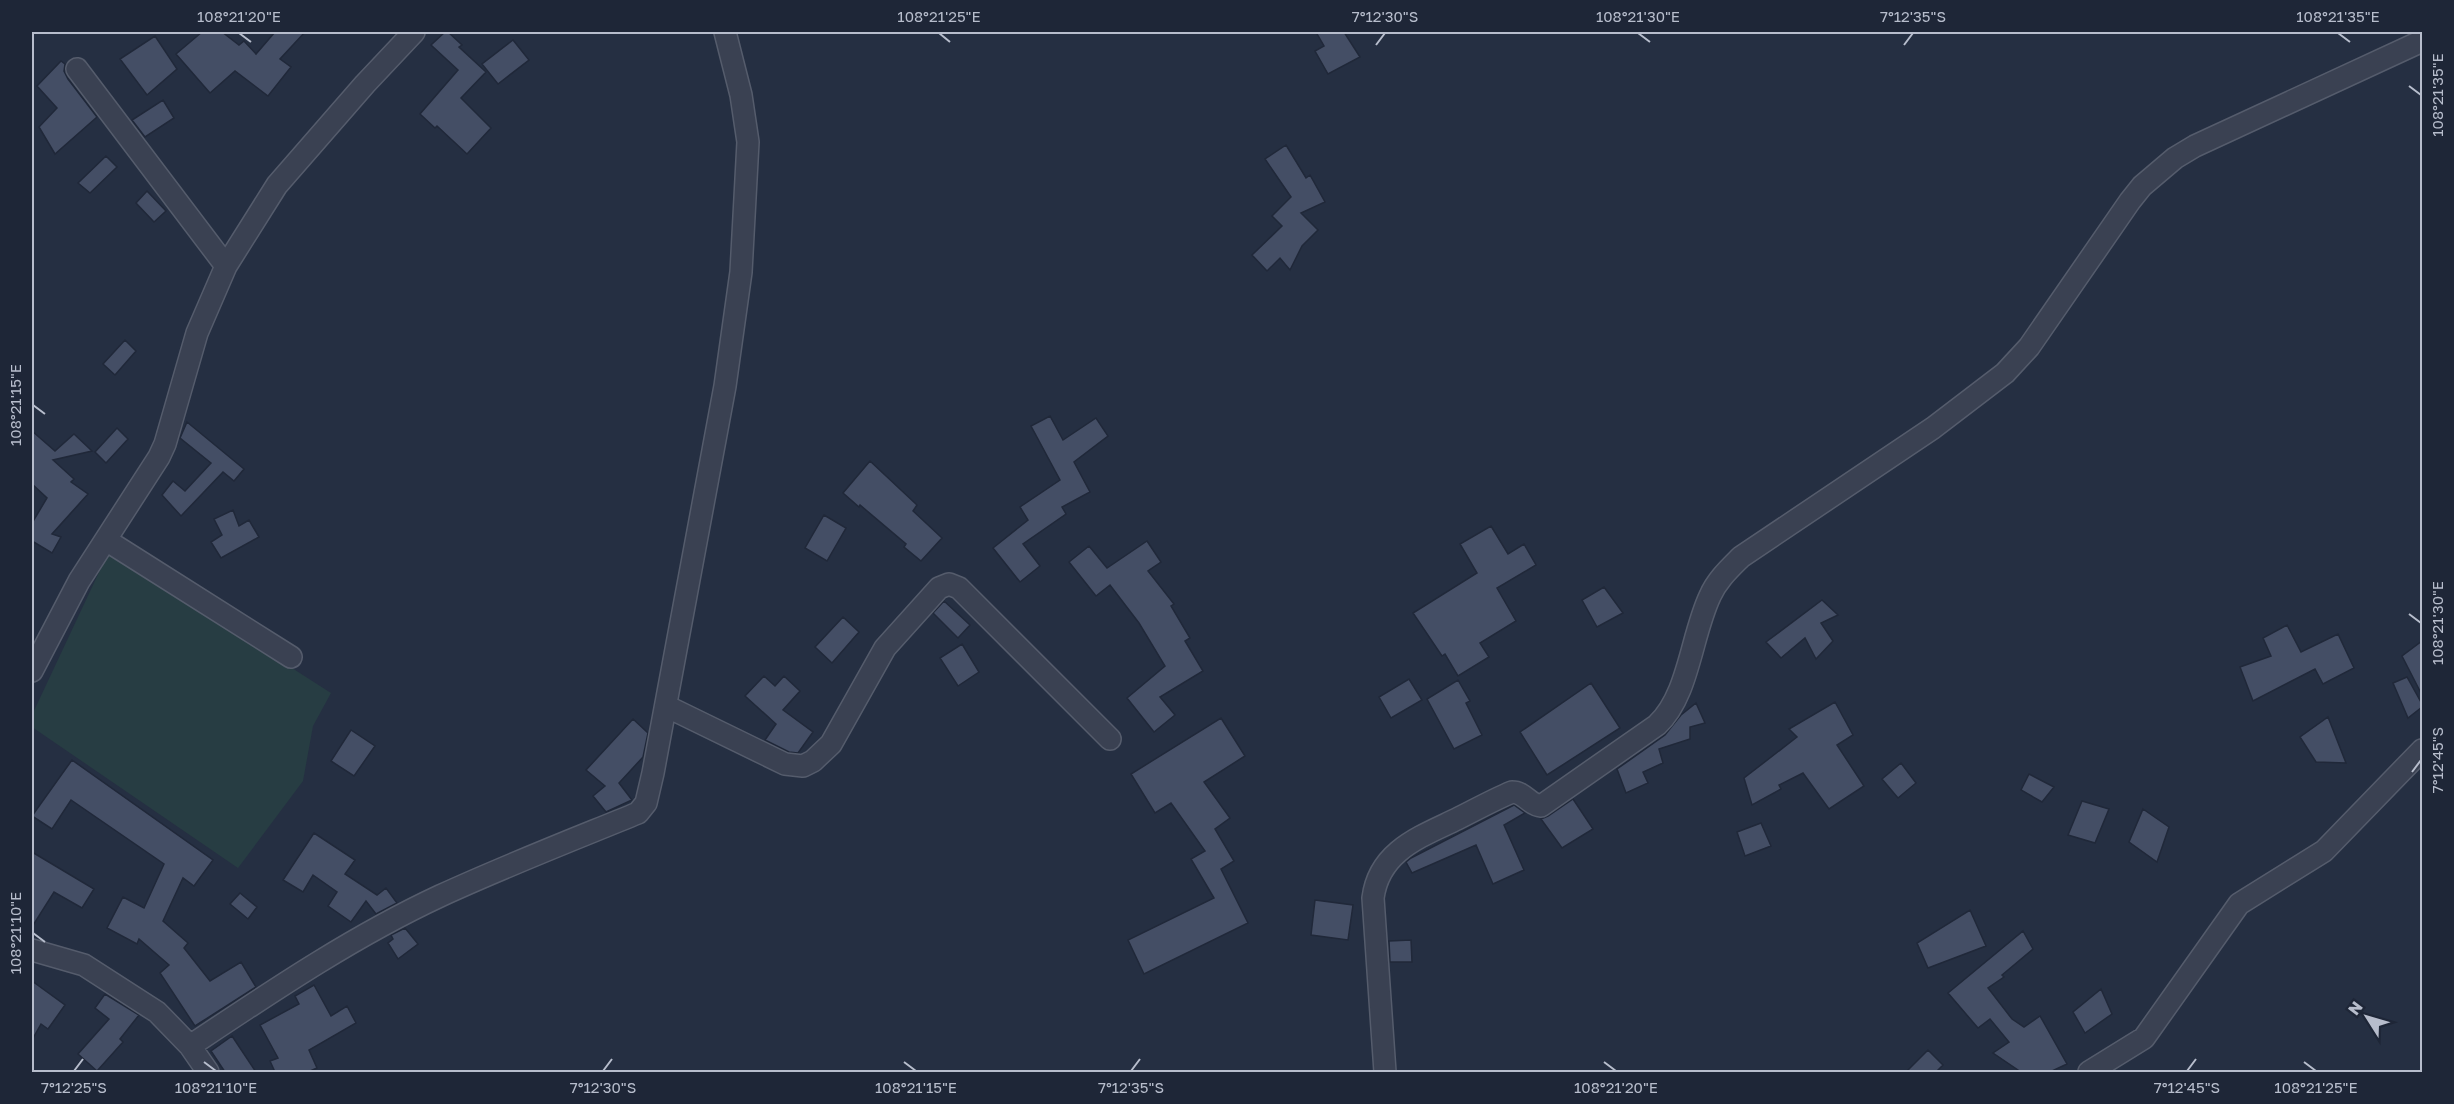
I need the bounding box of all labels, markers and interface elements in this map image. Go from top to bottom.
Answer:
text: 108°21'20"E [197,7,281,25]
text: 108°21'25"E [897,7,981,25]
text: 7°12'30"S [1352,7,1418,25]
text: 108°21'30"E [1596,7,1680,25]
text: 7°12'35"S [1880,7,1946,25]
text: 108°21'35"E [2296,7,2380,25]
text: 108°21'35"E [2428,53,2446,137]
text: 108°21'15"E [6,364,24,446]
text: 108°21'30"E [2428,581,2446,665]
text: 7°12'45"S [2428,727,2446,793]
text: 108°21'10"E [6,892,24,974]
north arrow [2337,987,2397,1047]
text: N [2343,997,2367,1019]
text: 7°12'25"S [41,1078,107,1096]
text: 108°21'10"E [175,1078,257,1096]
text: 7°12'30"S [570,1078,636,1096]
text: 108°21'15"E [875,1078,957,1096]
text: 7°12'35"S [1098,1078,1164,1096]
text: 108°21'20"E [1574,1078,1658,1096]
text: 7°12'45"S [2154,1078,2220,1096]
text: 108°21'25"E [2274,1078,2358,1096]

